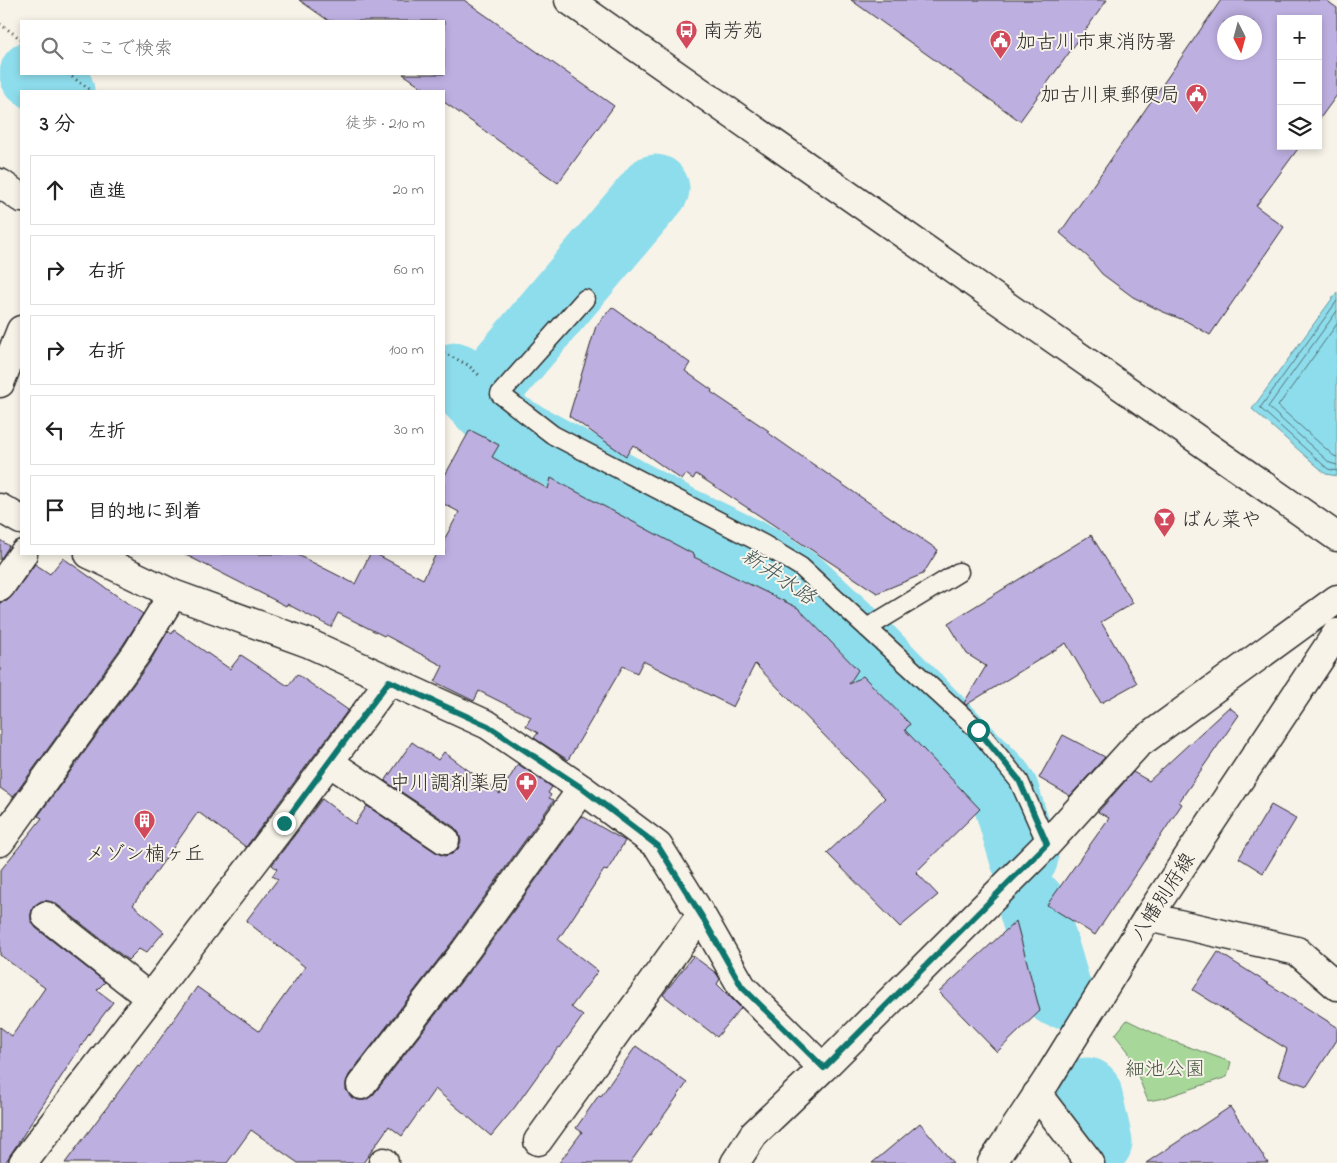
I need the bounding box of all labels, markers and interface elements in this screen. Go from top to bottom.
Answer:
north arrow [1217,15,1262,60]
map controls [1277,15,1322,150]
button: + [1277,15,1322,60]
bus stop icon: 南芳苑 [675,18,699,49]
place label: 南芳苑 [703,18,763,47]
search box [20,20,445,75]
public building icon: 加古川市東消防署 [988,29,1012,60]
place label: 加古川市東消防署 [1016,29,1176,58]
icon: search [38,34,66,62]
text: ここで検索 [78,36,173,63]
button: − [1277,60,1322,105]
place label: 加古川東郵便局 [1040,82,1180,111]
public building icon: 加古川東郵便局 [1184,82,1208,113]
button: layers [1277,105,1322,150]
text: 3 分 [40,110,75,140]
text: 徒歩 · 210 m [345,112,425,136]
icon: ahead [41,176,69,204]
text: 20 m [393,178,424,202]
text: 直進 [88,179,126,206]
icon: right [41,256,69,284]
text: 60 m [394,258,424,282]
text: 右折 [88,259,126,286]
icon: right [41,336,69,364]
text: 100 m [389,338,424,362]
text: 右折 [88,339,126,366]
icon: left [41,416,69,444]
text: 30 m [394,418,424,442]
text: 左折 [88,419,126,446]
icon: arrive [41,496,69,524]
text: 目的地に到着 [88,499,202,526]
bar icon: ばん菜や [1153,507,1177,538]
place label: ばん菜や [1181,507,1261,536]
water label: 新井水路 [735,542,822,614]
route start [967,719,990,742]
place label: 中川調剤薬局 [390,770,510,799]
pharmacy icon: 中川調剤薬局 [514,770,538,801]
building icon: メゾン楠ヶ丘 [133,809,157,840]
route end [273,812,296,835]
place label: メゾン楠ヶ丘 [85,841,205,870]
street label: 八幡別府線 [1125,848,1203,947]
park label: 細池公園 [1125,1056,1205,1085]

